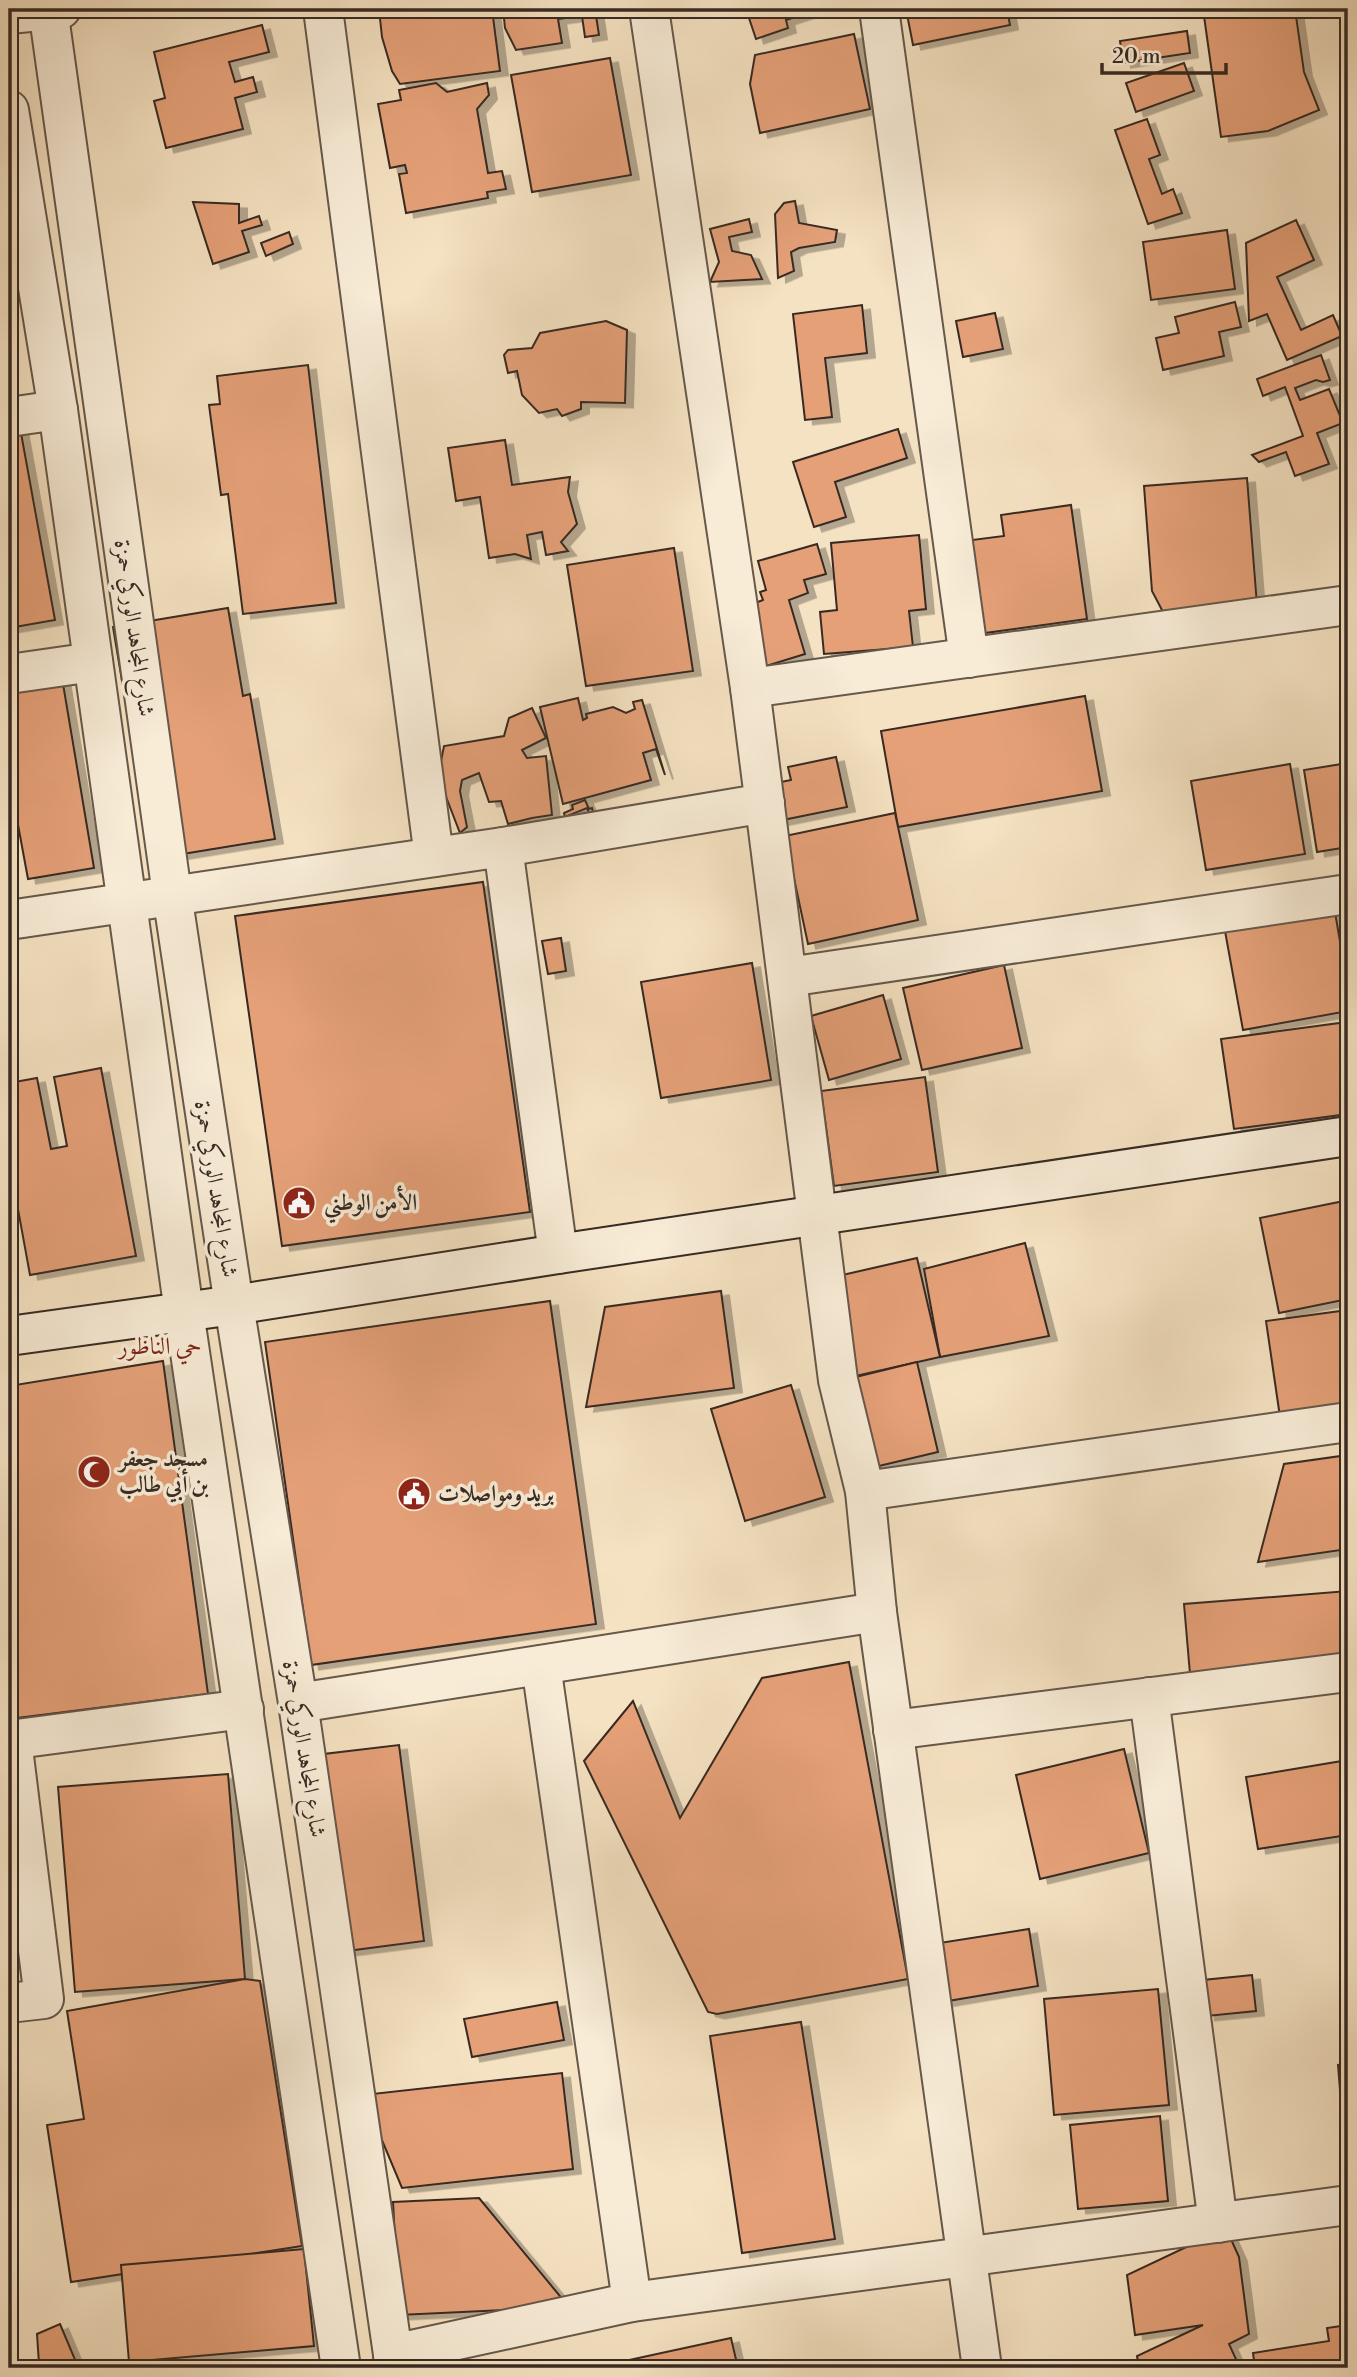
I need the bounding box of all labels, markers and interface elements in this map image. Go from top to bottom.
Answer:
scale bar [1102,32,1226,76]
text: 20 m [1112,44,1161,70]
street label: شارع المجاهد الوركي حمزة [103,537,161,719]
street label: شارع المجاهد الوركي حمزة [183,1098,245,1280]
public building icon: الأمن الوطني [280,1184,318,1222]
place label: الأمن الوطني [324,1185,417,1224]
district label: حي الناظور [116,1332,202,1365]
place label: مسجد جعفر بن أبي طالب [116,1445,209,1503]
mosque icon: مسجد جعفر بن أبي طالب [75,1453,113,1491]
public building icon: بريد ومواصلات [395,1475,433,1513]
place label: بريد ومواصلات [438,1480,554,1508]
street label: شارع المجاهد الوركي حمزة [271,1658,333,1840]

